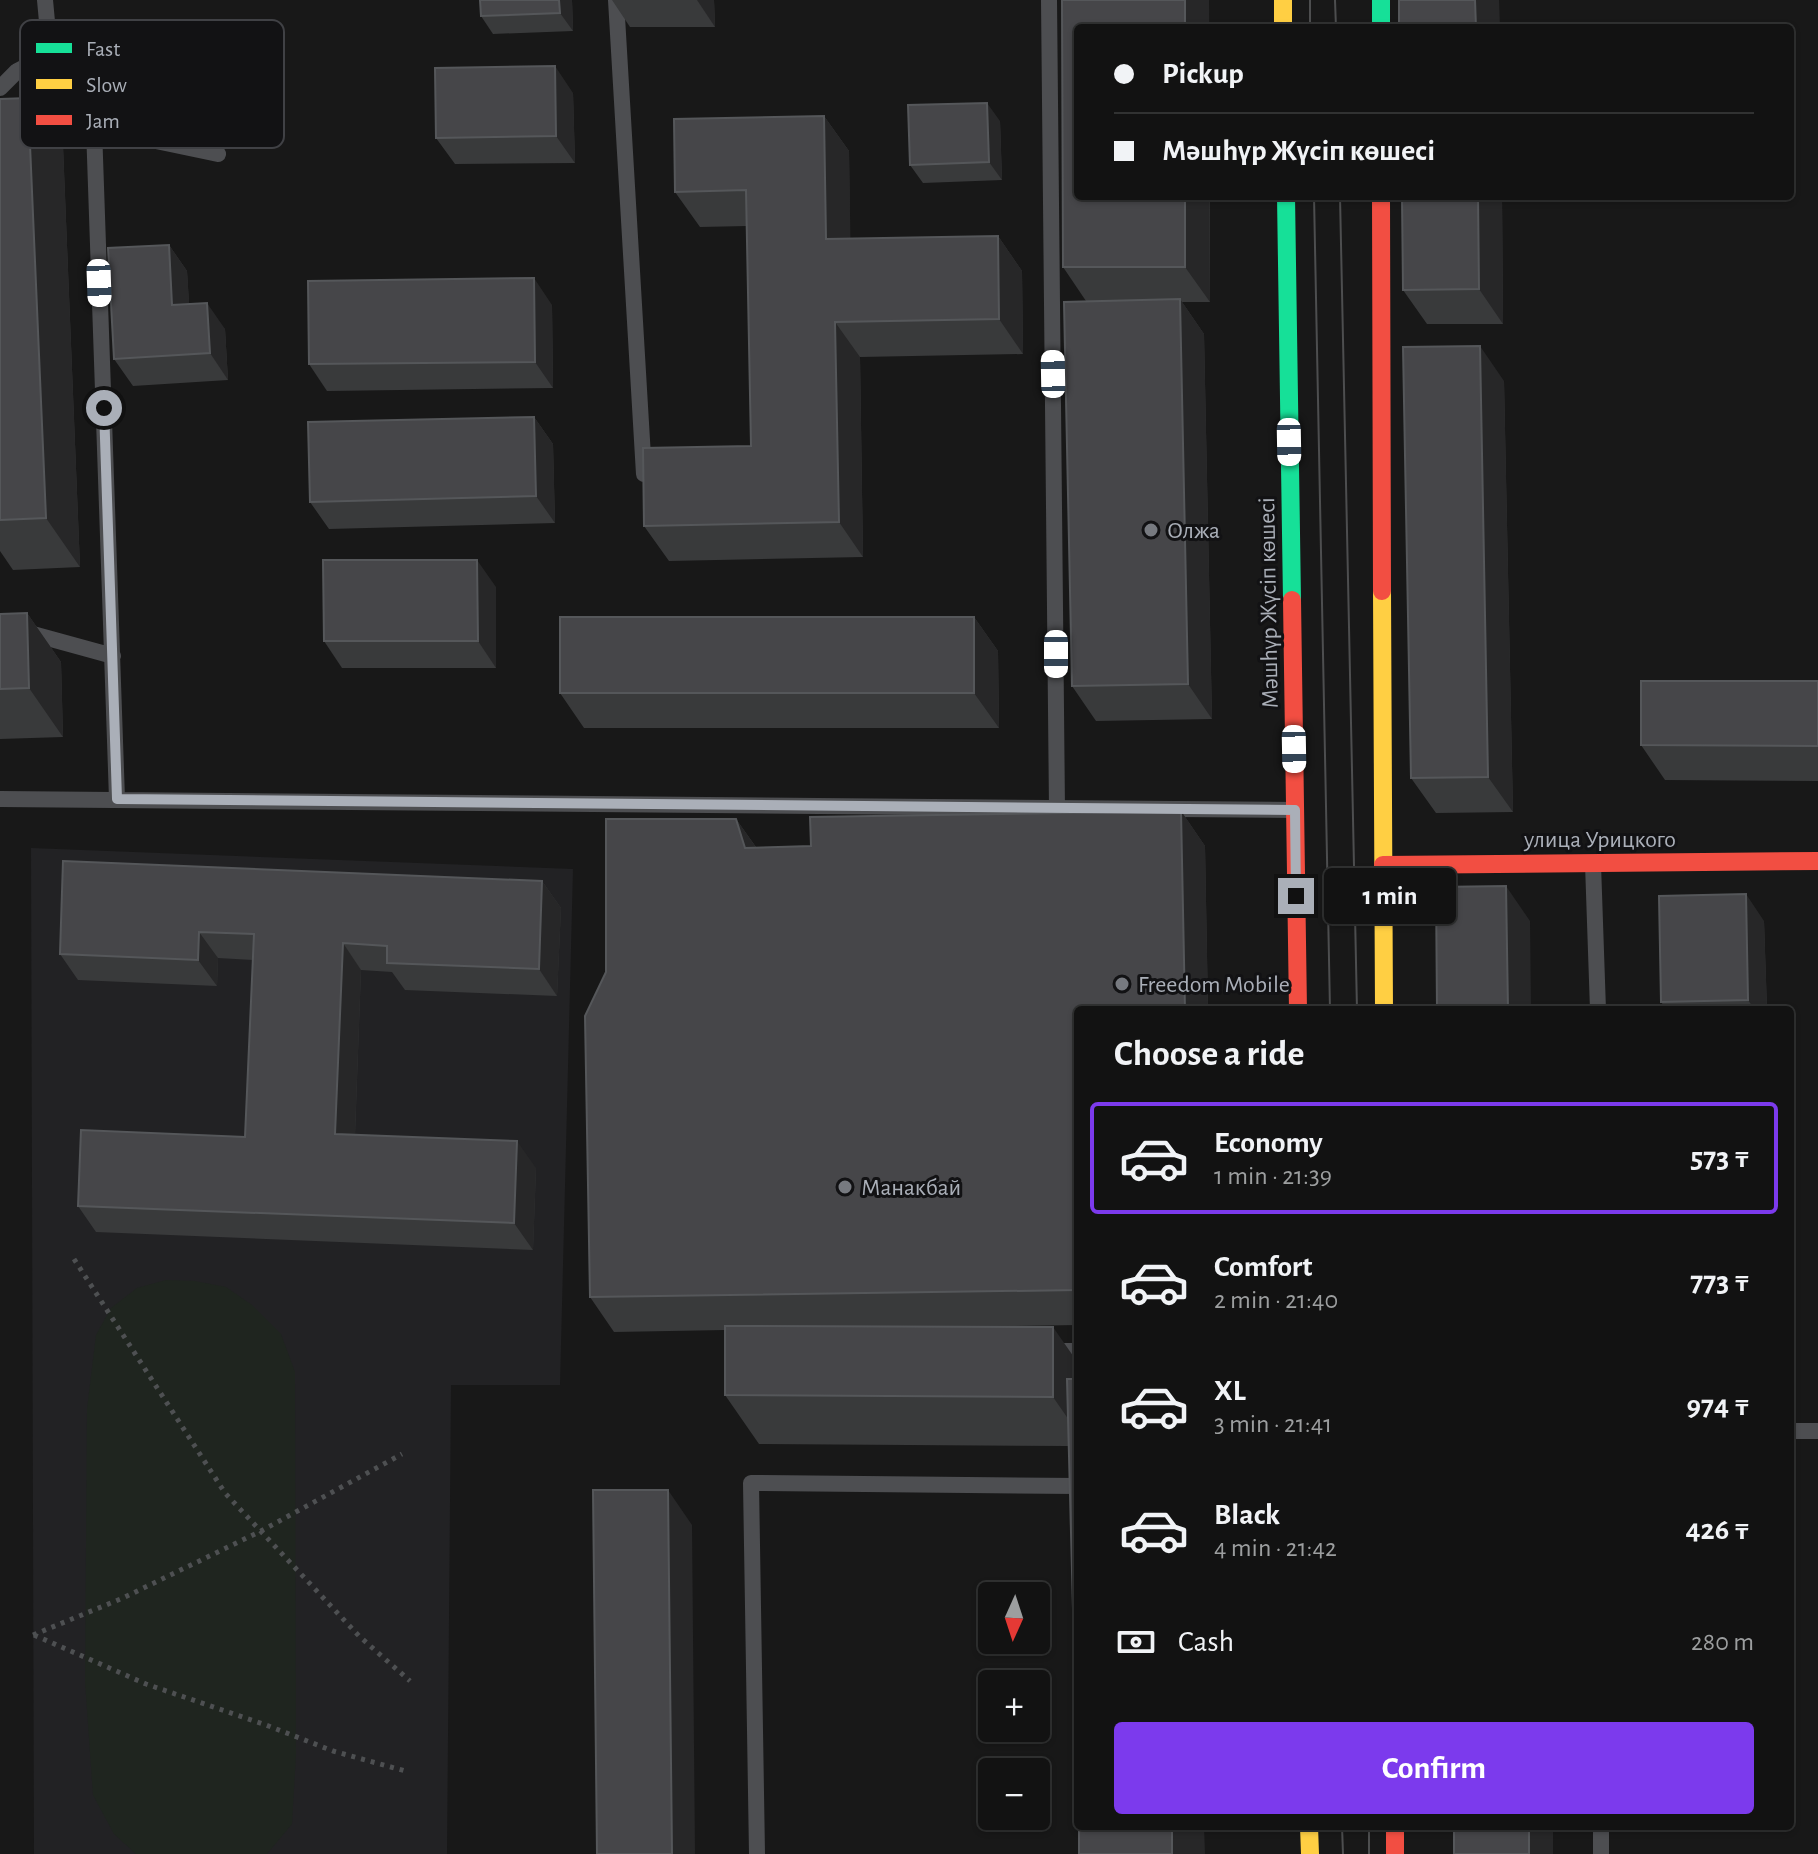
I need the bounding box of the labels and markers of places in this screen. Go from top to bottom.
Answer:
place label: Олжа [1167,519,1220,543]
marker: Олжа [1142,521,1160,539]
place label: Freedom Mobile [1138,973,1290,997]
marker: Freedom Mobile [1113,975,1131,993]
place label: Манакбай [861,1176,961,1200]
marker: Манакбай [836,1178,854,1196]

